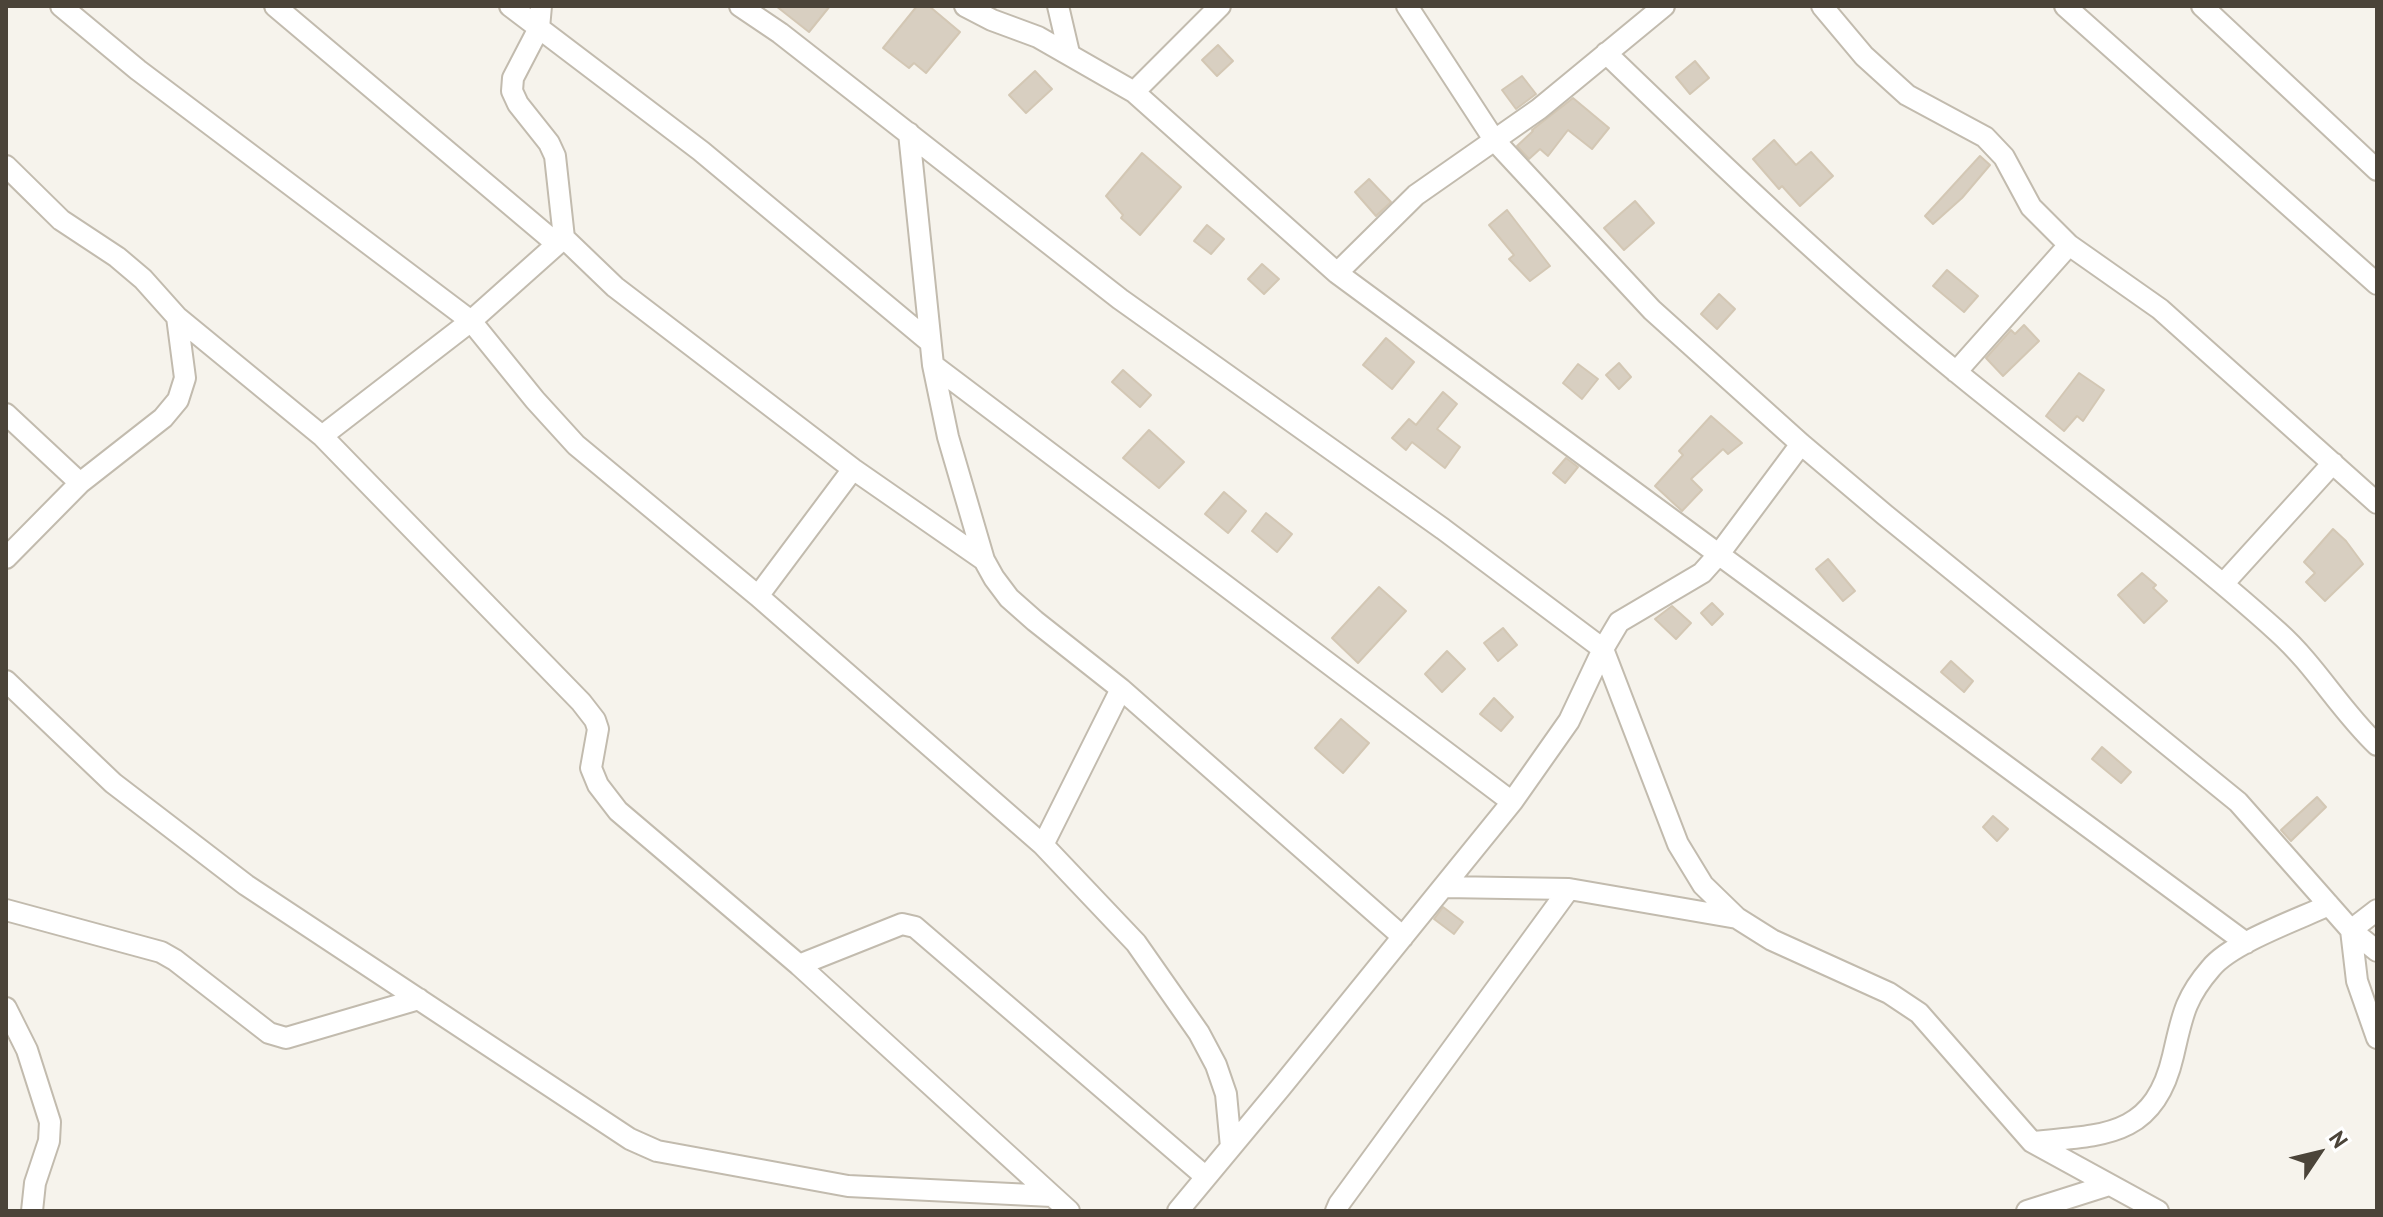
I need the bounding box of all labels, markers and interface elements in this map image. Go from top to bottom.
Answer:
north arrow [2279,1113,2359,1193]
text: N [2323,1125,2354,1153]

